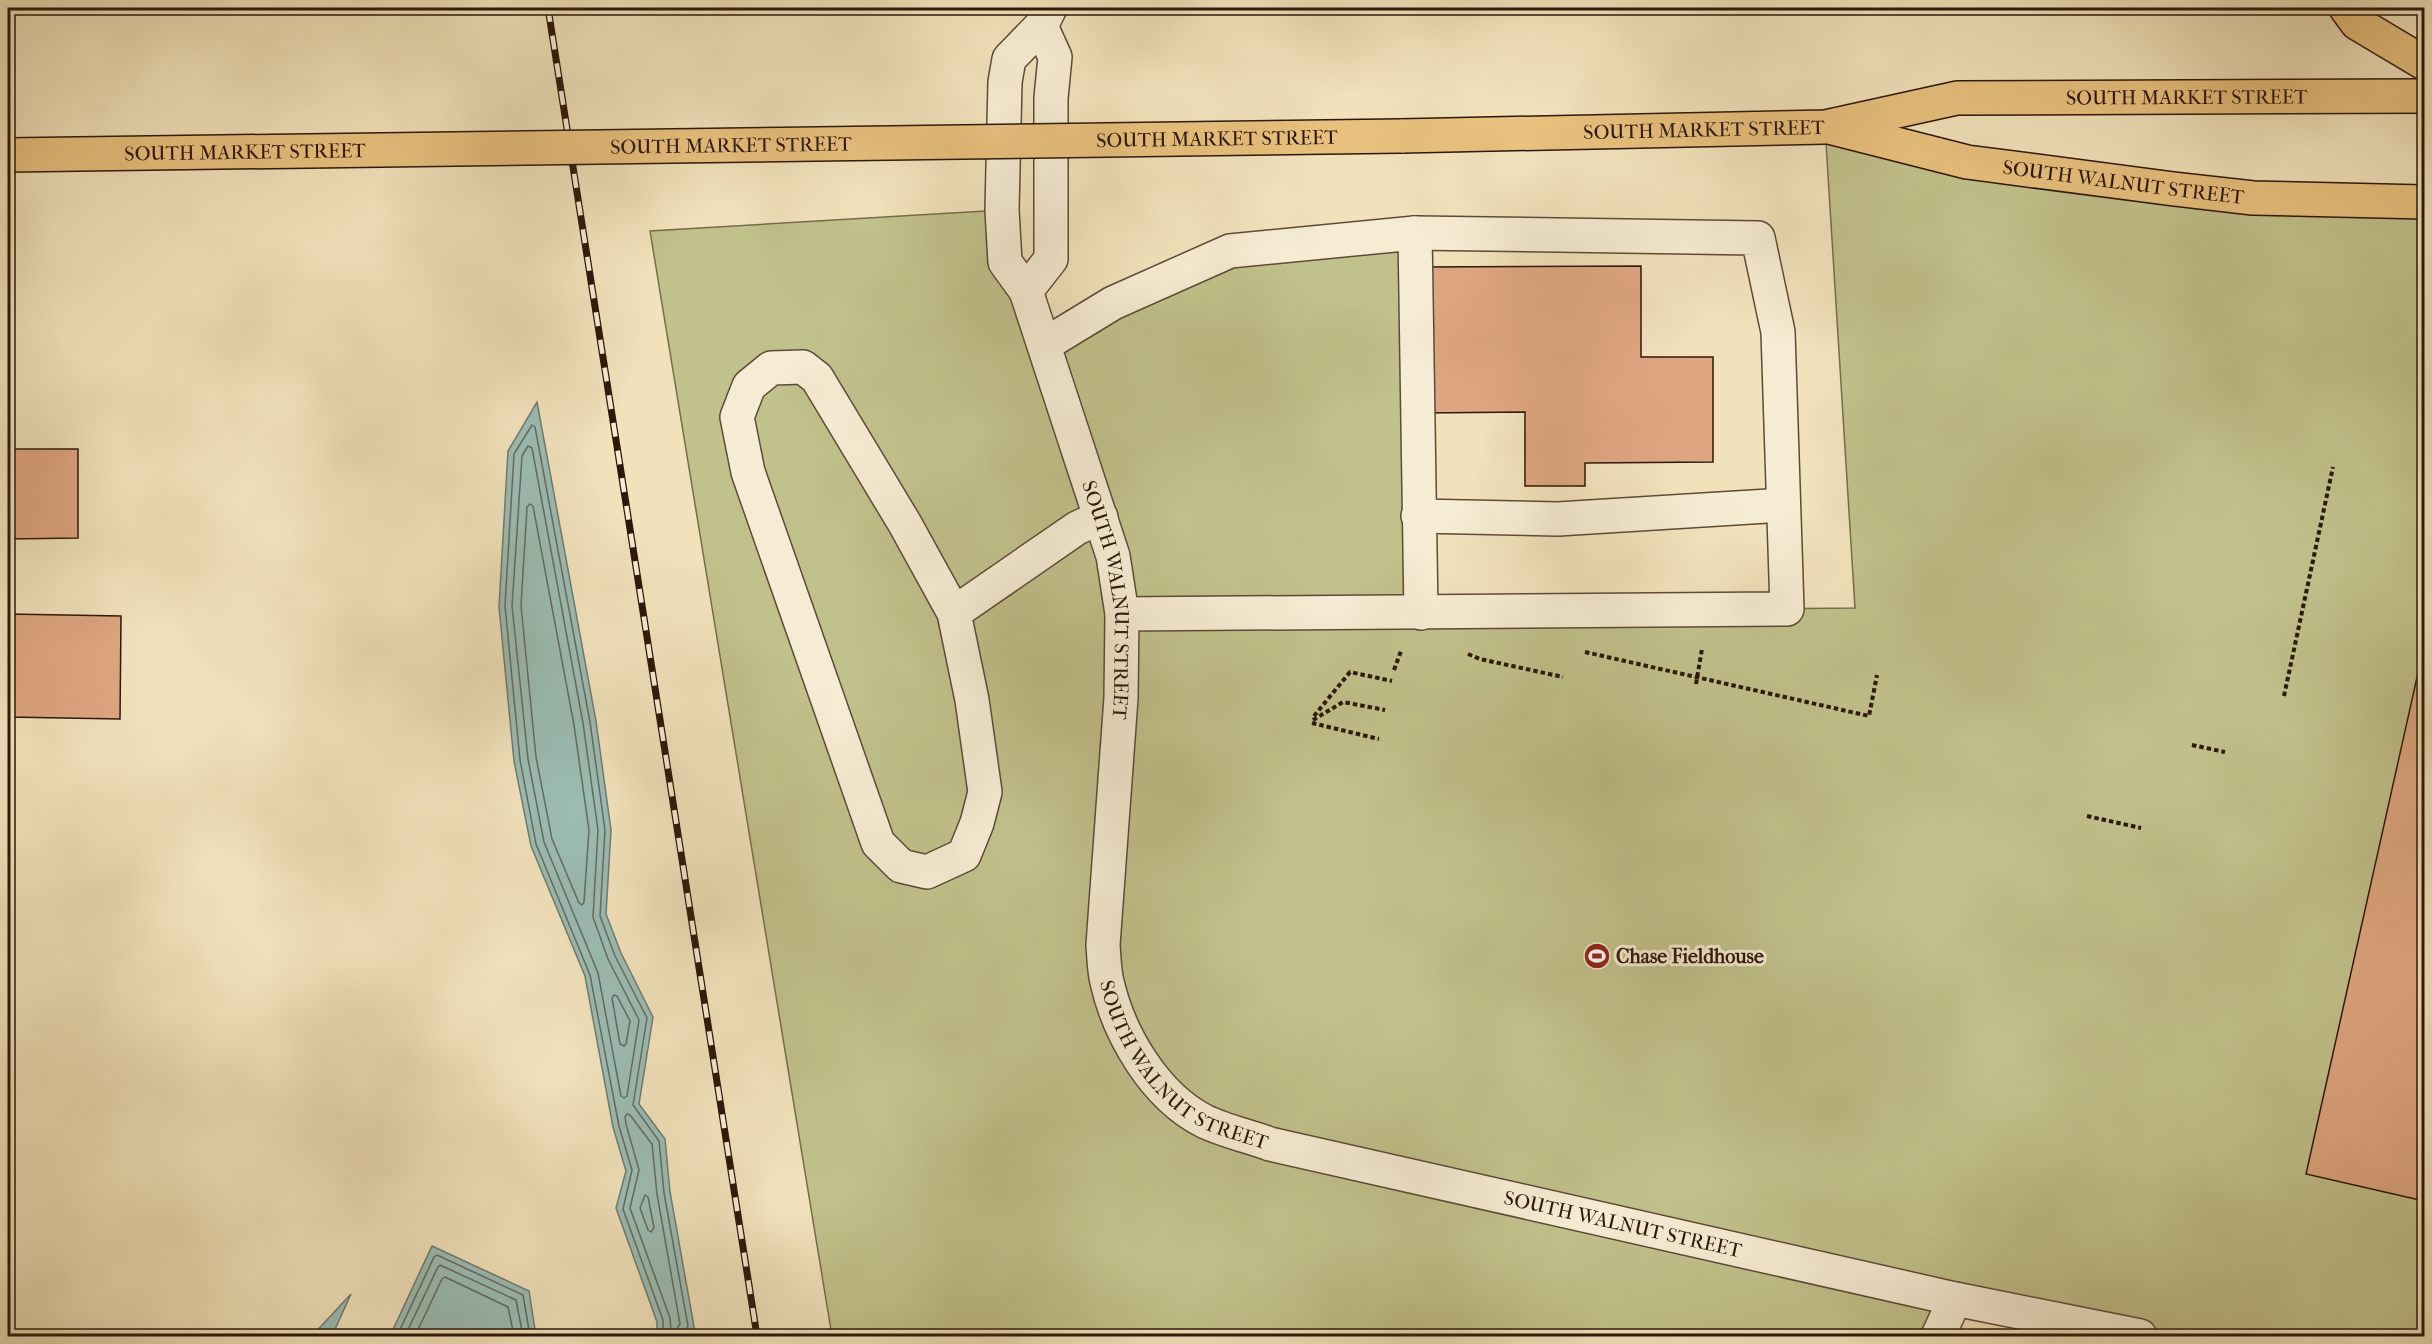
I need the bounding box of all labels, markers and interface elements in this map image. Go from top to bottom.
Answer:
street label: SOUTH MARKET STREET [2066,85,2308,110]
street label: SOUTH MARKET STREET [1583,116,1825,144]
street label: SOUTH MARKET STREET [1096,126,1338,152]
street label: SOUTH MARKET STREET [610,132,852,159]
street label: SOUTH MARKET STREET [124,139,366,165]
street label: SOUTH WALNUT STREET [2001,156,2246,209]
street label: SOUTH WALNUT STREET [1077,478,1133,721]
sports icon: Chase Fieldhouse [1582,941,1612,971]
place label: Chase Fieldhouse [1616,945,1764,968]
street label: SOUTH WALNUT STREET [1095,978,1272,1155]
street label: SOUTH WALNUT STREET [1502,1186,1744,1262]

